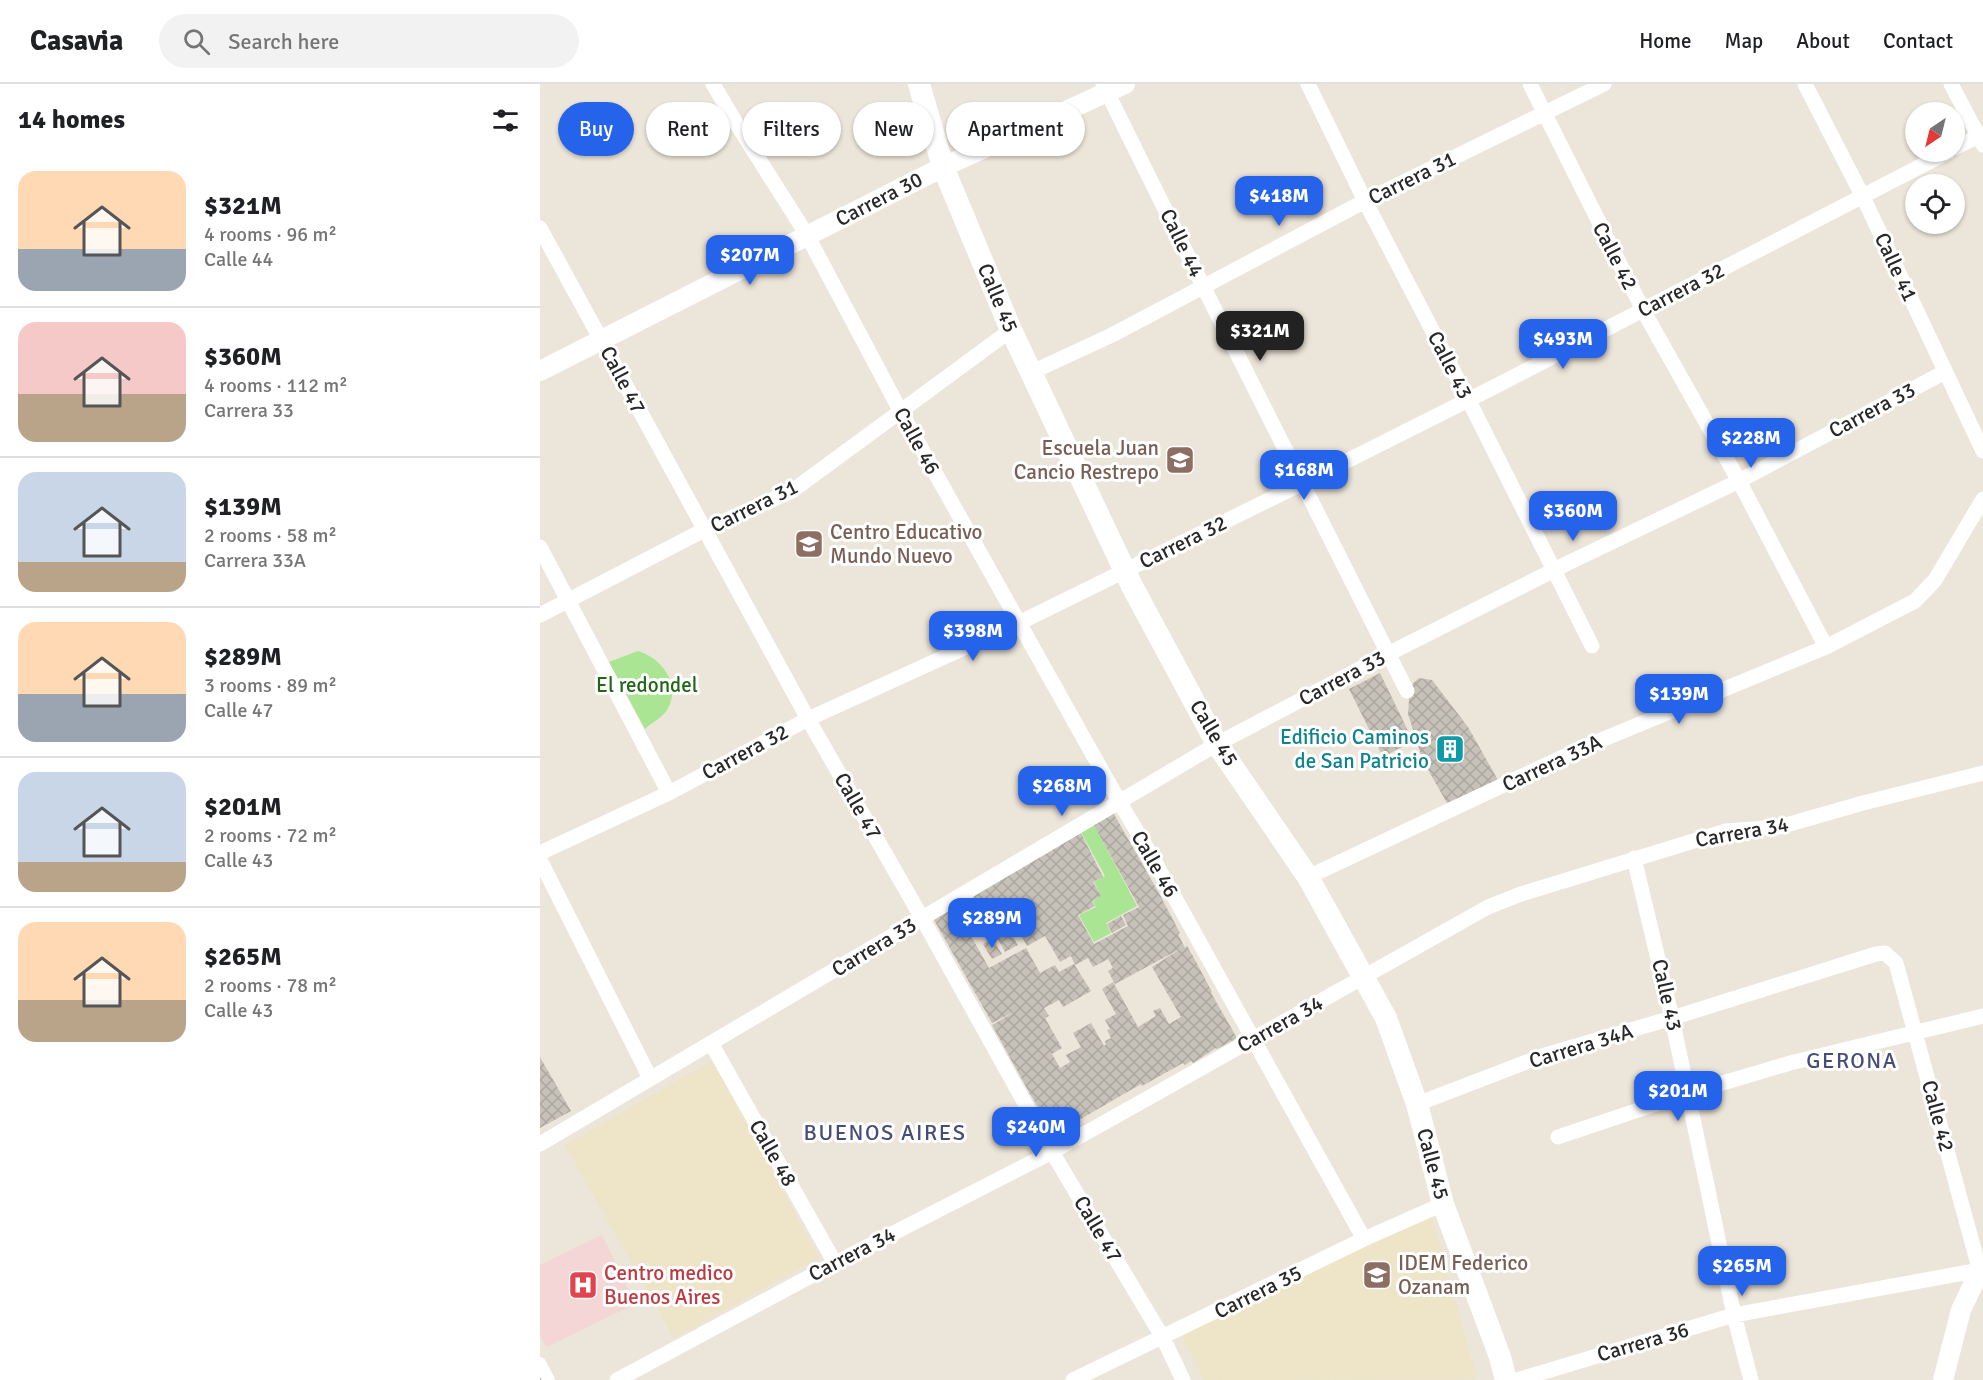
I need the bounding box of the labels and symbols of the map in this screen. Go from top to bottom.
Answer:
north arrow [1905,102,1965,162]
street label: Carrera 31 [1364,146,1460,210]
street label: Carrera 30 [831,166,927,232]
pin: $418M [1237,176,1321,227]
street label: Calle 44 [1154,205,1210,281]
street label: Calle 42 [1587,218,1643,294]
street label: Calle 41 [1869,228,1923,306]
pin: $207M [708,235,792,286]
street label: Carrera 32 [1633,257,1729,323]
street label: Calle 45 [972,259,1024,337]
pin: $321M [1218,311,1302,362]
pin: $493M [1521,319,1605,370]
street label: Calle 43 [1422,327,1478,403]
street label: Calle 47 [594,342,652,418]
street label: Carrera 33 [1824,376,1920,444]
street label: Calle 46 [888,403,946,479]
pin: $228M [1709,418,1793,469]
place label: Escuela Juan Cancio Restrepo [1014,435,1159,485]
school or university icon: Escuela Juan Cancio Restrepo [1164,444,1196,476]
pin: $168M [1262,450,1346,501]
street label: Carrera 31 [706,474,802,538]
pin: $360M [1531,491,1615,542]
street label: Carrera 32 [1135,510,1231,574]
place label: Centro Educativo Mundo Nuevo [830,519,982,569]
school or university icon: Centro Educativo Mundo Nuevo [793,528,825,560]
pin: $398M [931,611,1015,662]
street label: Carrera 33 [1294,644,1390,712]
park label: El redondel [596,672,698,698]
pin: $139M [1637,674,1721,725]
street label: Calle 45 [1184,695,1244,771]
street label: Carrera 32 [697,718,793,786]
place label: Edificio Caminos de San Patricio [1280,724,1429,774]
street label: Carrera 33A [1498,729,1606,797]
building icon: Edificio Caminos de San Patricio [1434,733,1466,765]
pin: $268M [1020,766,1104,817]
street label: Calle 47 [829,768,887,844]
street label: Carrera 34 [1693,811,1791,853]
street label: Calle 46 [1126,826,1184,902]
pin: $289M [950,898,1034,949]
street label: Carrera 33 [827,912,921,982]
street label: Calle 43 [1646,957,1688,1033]
street label: Carrera 34 [1232,990,1328,1058]
street label: Carrera 34A [1526,1018,1636,1074]
district label: GERONA [1806,1047,1898,1074]
pin: $201M [1636,1071,1720,1122]
street label: Calle 42 [1916,1077,1960,1155]
pin: $240M [994,1107,1078,1158]
street label: Calle 48 [744,1115,802,1191]
district label: BUENOS AIRES [804,1119,966,1146]
street label: Calle 45 [1411,1125,1455,1203]
street label: Calle 47 [1068,1191,1128,1267]
street label: Carrera 34 [804,1221,900,1287]
pin: $265M [1700,1246,1784,1297]
place label: IDEM Federico Ozanam [1398,1250,1528,1300]
school or university icon: IDEM Federico Ozanam [1361,1259,1393,1291]
place label: Centro medico Buenos Aires [604,1260,733,1310]
street label: Carrera 35 [1210,1260,1306,1324]
hospital icon: Centro medico Buenos Aires [567,1269,599,1301]
street label: Carrera 36 [1594,1317,1692,1367]

